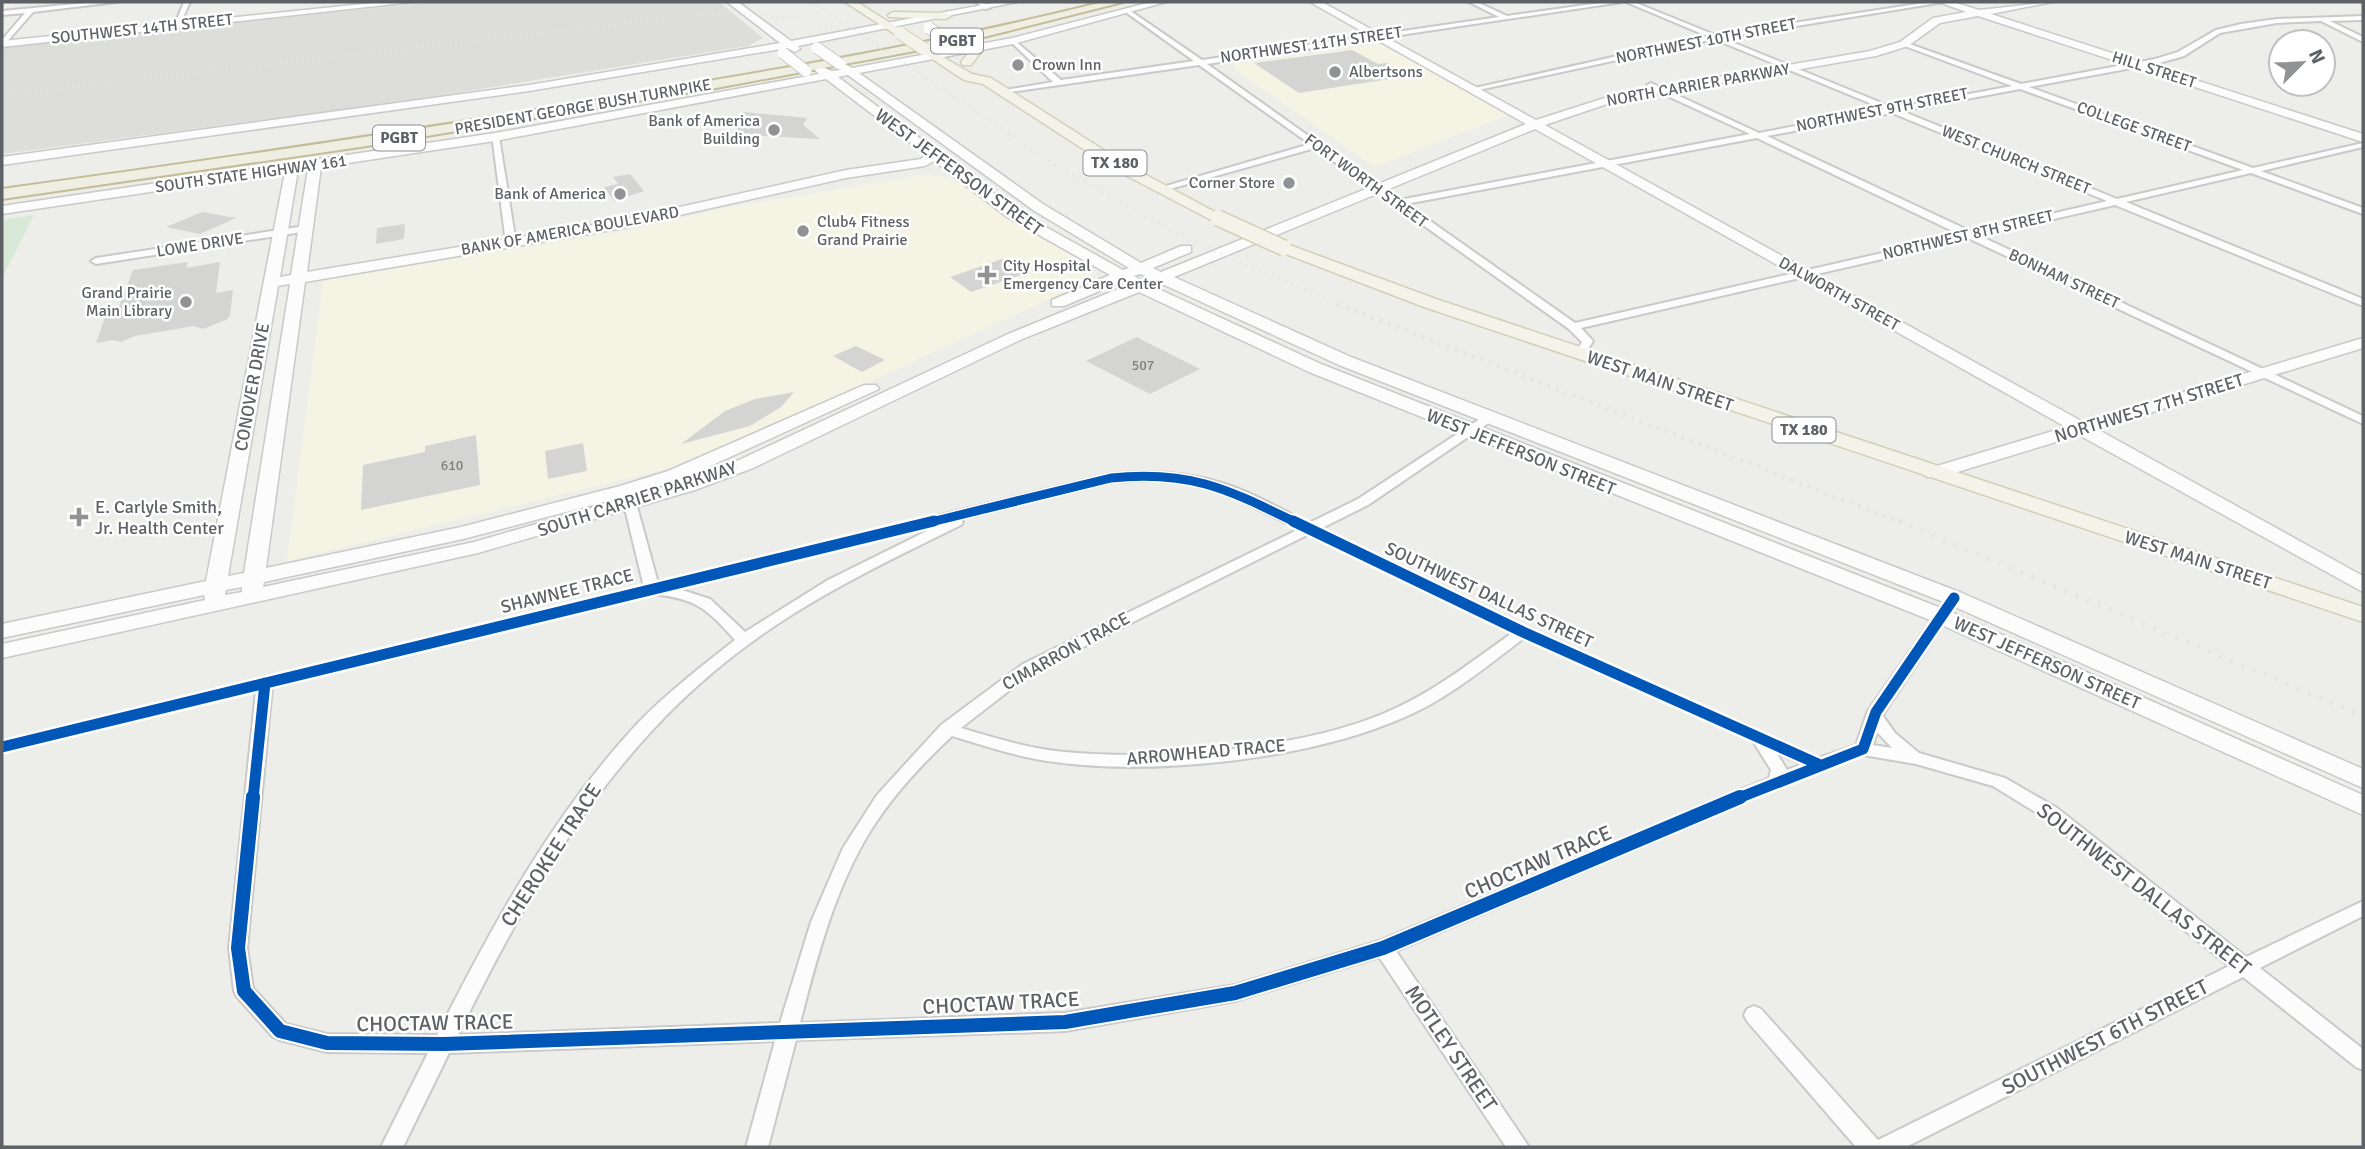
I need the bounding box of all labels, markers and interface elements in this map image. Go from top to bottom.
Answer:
street label: SOUTHWEST 14TH STREET [50,9,234,48]
street label: NORTHWEST 10TH STREET [1614,14,1798,68]
street label: NORTHWEST 11TH STREET [1219,22,1403,68]
road number: PGBT [931,28,983,54]
north arrow [2267,28,2337,98]
text: N [2303,46,2330,67]
street label: HILL STREET [2109,47,2199,93]
place label: Crown Inn [1032,55,1101,75]
marker: Crown Inn [1010,57,1026,73]
street label: NORTH CARRIER PARKWAY [1605,59,1791,111]
place label: Albertsons [1349,62,1423,82]
marker: Albertsons [1327,64,1343,80]
street label: PRESIDENT GEORGE BUSH TURNPIKE [453,75,713,139]
street label: NORTHWEST 9TH STREET [1794,83,1970,136]
street label: COLLEGE STREET [2074,97,2194,157]
street label: WEST JEFFERSON STREET [871,104,1047,240]
place label: Bank of America Building [648,111,760,149]
street label: WEST CHURCH STREET [1939,121,2094,199]
marker: Bank of America Building [766,122,782,138]
road number: PGBT [373,126,425,150]
street label: FORT WORTH STREET [1301,130,1431,232]
road number: TX 180 [1084,150,1146,176]
street label: SOUTH STATE HIGHWAY 161 [154,151,348,197]
place label: Corner Store [1189,173,1275,193]
marker: Corner Store [1281,175,1297,191]
place label: Bank of America [494,184,606,204]
marker: Bank of America [612,186,628,202]
street label: BANK OF AMERICA BOULEVARD [459,202,681,260]
street label: NORTHWEST 8TH STREET [1881,206,2055,264]
place label: Club4 Fitness Grand Prairie [817,212,909,250]
marker: Club4 Fitness Grand Prairie [795,223,811,239]
street label: LOWE DRIVE [155,228,245,262]
street label: BONHAM STREET [2005,245,2123,313]
street label: DALWORTH STREET [1775,253,1903,336]
place label: City Hospital Emergency Care Center [1003,256,1163,294]
marker: City Hospital Emergency Care Center [977,265,997,285]
place label: Grand Prairie Main Library [82,283,173,321]
marker: Grand Prairie Main Library [178,294,194,310]
street label: CONOVER DRIVE [230,321,274,453]
street label: WEST MAIN STREET [1584,346,1736,416]
house number: 507 [1132,357,1154,374]
street label: NORTHWEST 7TH STREET [2052,369,2246,447]
street label: WEST JEFFERSON STREET [1423,404,1619,500]
road number: TX 180 [1772,418,1836,442]
street label: SOUTH CARRIER PARKWAY [535,456,739,542]
house number: 610 [441,457,463,474]
place label: E. Carlyle Smith, Jr. Health Center [95,496,224,539]
marker: E. Carlyle Smith, Jr. Health Center [69,507,89,527]
street label: WEST MAIN STREET [2122,526,2274,594]
street label: SOUTHWEST DALLAS STREET [1382,537,1597,653]
street label: SHAWNEE TRACE [498,564,636,618]
street label: CIMARRON TRACE [998,607,1134,695]
street label: WEST JEFFERSON STREET [1950,612,2144,714]
street label: ARROWHEAD TRACE [1125,734,1287,770]
street label: CHEROKEE TRACE [495,778,607,932]
street label: SOUTHWEST DALLAS STREET [2032,797,2257,981]
street label: CHOCTAW TRACE [1461,819,1615,905]
street label: SOUTHWEST 6TH STREET [1997,973,2213,1100]
street label: MOTLEY STREET [1399,980,1503,1117]
street label: CHOCTAW TRACE [922,986,1080,1020]
street label: CHOCTAW TRACE [356,1009,514,1037]

